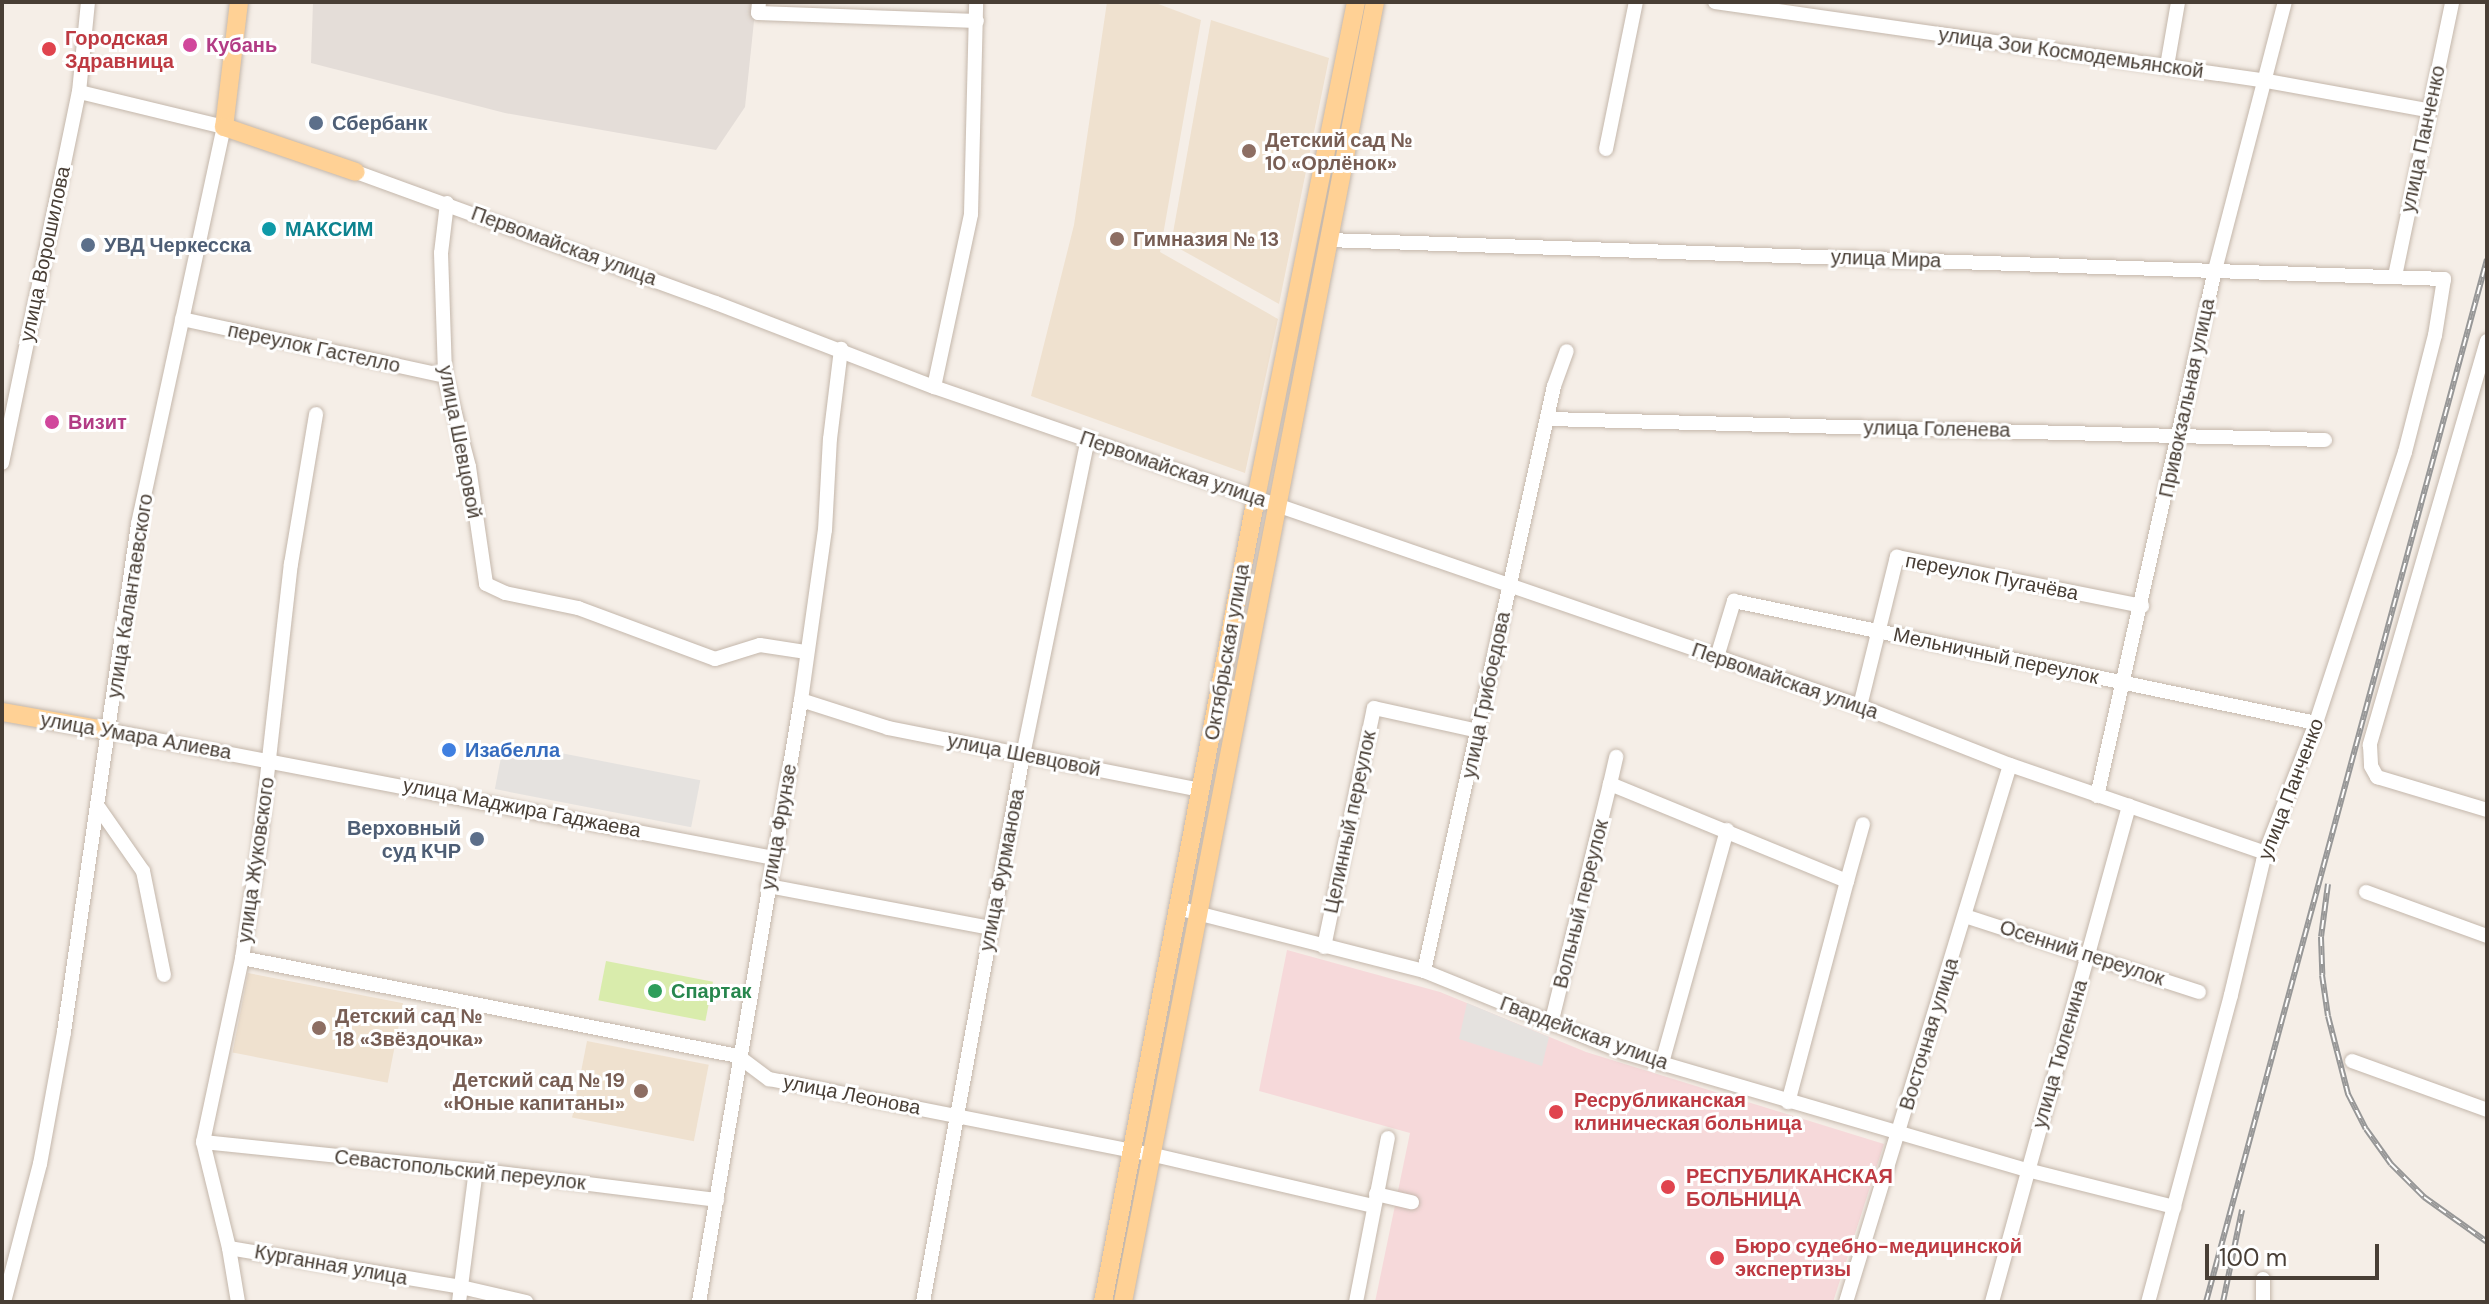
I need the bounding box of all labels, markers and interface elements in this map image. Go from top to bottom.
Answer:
street label: улица Зои Космодемьянской [1937,23,2205,83]
place label: Городская Здравница [65,26,174,73]
place label: Кубань [206,33,277,57]
marker: Кубань [181,36,199,54]
marker: Городская Здравница [40,40,58,58]
street label: улица Панченко [2396,63,2450,215]
place label: Сбербанк [332,111,427,135]
marker: Сбербанк [307,114,325,132]
place label: Детский сад № 10 «Орлёнок» [1265,128,1412,175]
marker: Детский сад № 10 «Орлёнок» [1240,142,1258,160]
street label: улица Ворошилова [15,164,75,344]
street label: Первомайская улица [468,201,660,291]
place label: МАКСИМ [285,217,374,241]
marker: МАКСИМ [260,220,278,238]
place label: Гимназия № 13 [1133,227,1279,251]
marker: Гимназия № 13 [1108,230,1126,248]
place label: УВД Черкесска [104,233,251,257]
marker: УВД Черкесска [79,236,97,254]
street label: улица Мира [1830,245,1942,273]
street label: Привокзальная улица [2154,296,2220,500]
street label: переулок Гастелло [226,318,402,378]
street label: улица Шевцовой [433,363,487,521]
place label: Визит [68,410,127,434]
marker: Визит [43,413,61,431]
street label: улица Голенева [1863,416,2011,442]
street label: Первомайская улица [1077,426,1269,512]
street label: улица Калантаевского [102,492,158,700]
street label: переулок Пугачёва [1904,548,2080,606]
street label: Октябрьская улица [1200,562,1254,742]
street label: улица Грибоедова [1457,609,1515,781]
street label: Мельничный переулок [1891,623,2101,689]
street label: Первомайская улица [1689,638,1881,724]
street label: улица Умара Алиева [39,707,233,765]
street label: улица Панченко [2253,715,2329,863]
street label: улица Шевцовой [945,728,1103,782]
street label: Целинный переулок [1319,728,1381,916]
place label: Изабелла [465,738,560,762]
marker: Изабелла [440,741,458,759]
street label: улица Фрунзе [756,762,802,892]
street label: улица Маджира Гаджаева [401,773,643,843]
street label: улица Жуковского [232,776,280,944]
street label: улица Фурманова [974,787,1030,953]
place label: Верховный суд КЧР [347,816,461,863]
street label: Вольный переулок [1548,817,1614,991]
marker: Верховный суд КЧР [468,830,486,848]
street label: Осенний переулок [1997,915,2167,991]
street label: Восточная улица [1894,955,1964,1113]
street label: улица Тюленина [2027,977,2093,1131]
place label: Спартак [671,979,752,1003]
marker: Спартак [646,982,664,1000]
street label: Гвардейская улица [1497,991,1671,1075]
place label: Детский сад № 18 «Звёздочка» [335,1004,483,1051]
marker: Детский сад № 18 «Звёздочка» [310,1019,328,1037]
place label: Детский сад № 19 «Юные капитаны» [443,1068,625,1115]
street label: улица Леонова [781,1070,923,1120]
marker: Детский сад № 19 «Юные капитаны» [632,1082,650,1100]
place label: Ресрубликанская клиническая больница [1574,1088,1802,1135]
marker: Ресрубликанская клиническая больница [1545,1101,1567,1123]
street label: Севастопольский переулок [333,1145,587,1195]
place label: РЕСПУБЛИКАНСКАЯ БОЛЬНИЦА [1686,1164,1893,1211]
marker: РЕСПУБЛИКАНСКАЯ БОЛЬНИЦА [1657,1176,1679,1198]
scale bar [2209,1228,2383,1278]
place label: Бюро судебно-медицинской экспертизы [1735,1234,2022,1281]
street label: Курганная улица [253,1240,409,1290]
text: 100 m [2219,1242,2287,1273]
marker: Бюро судебно-медицинской экспертизы [1706,1247,1728,1269]

